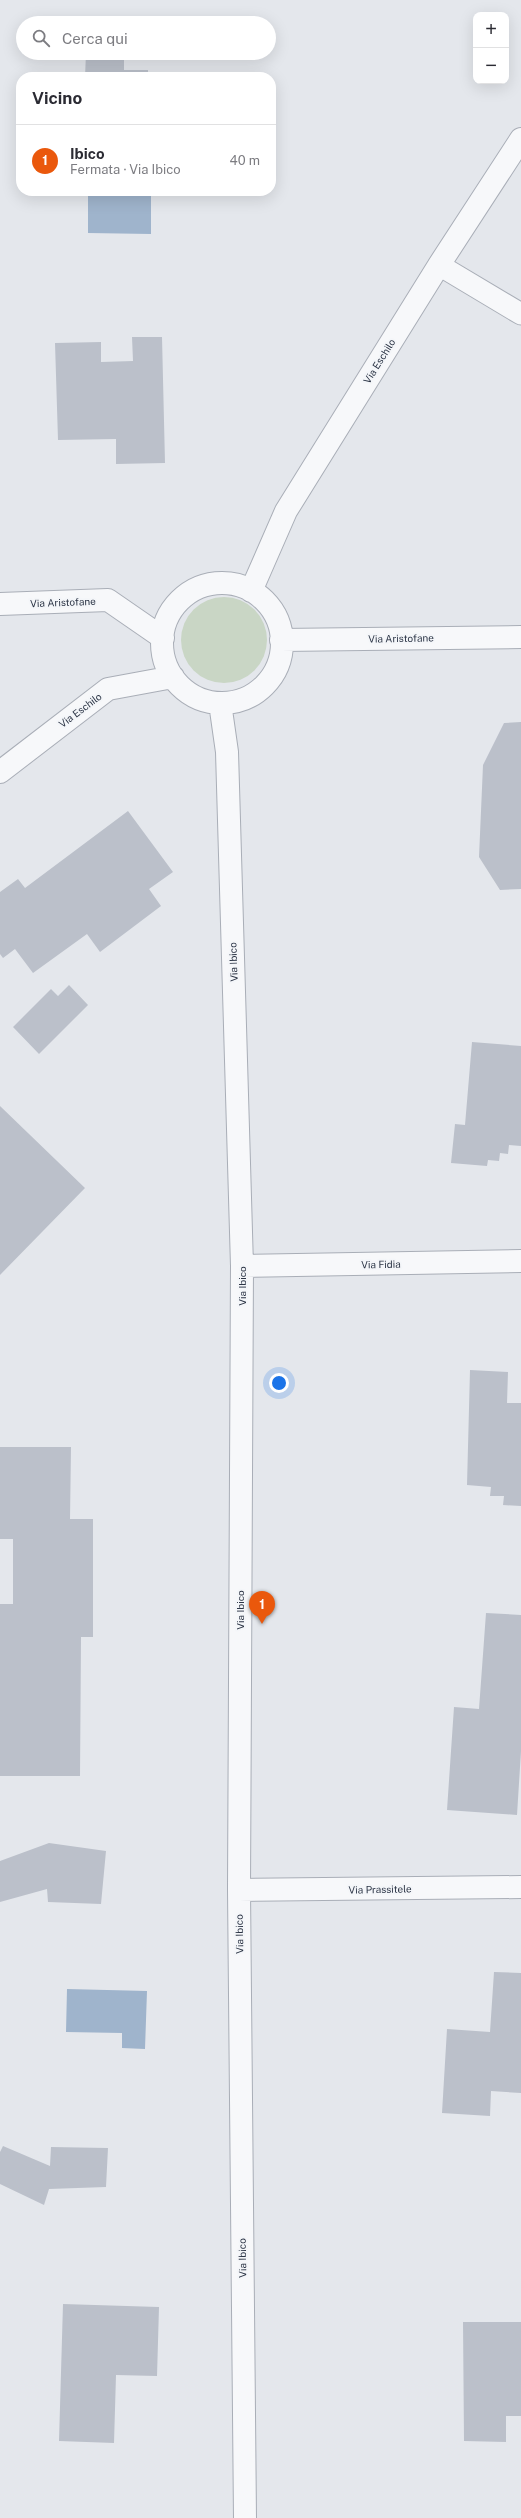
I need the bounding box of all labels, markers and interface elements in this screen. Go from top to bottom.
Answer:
map controls [473,12,509,84]
button: + [473,12,509,48]
search box [16,16,276,60]
icon: search [30,27,52,49]
text: Cerca qui [62,30,128,47]
button: − [473,48,509,84]
text: Vicino [32,88,82,108]
text: Ibico [70,145,105,162]
text: 1 [42,153,48,168]
text: 40 m [229,153,260,168]
text: Fermata · Via Ibico [70,162,181,177]
street label: Via Eschilo [361,336,398,386]
street label: Via Aristofane [30,595,96,609]
street label: Via Aristofane [368,631,434,645]
street label: Via Eschilo [56,690,104,730]
street label: Via Ibico [226,942,240,982]
street label: Via Fidia [361,1258,401,1270]
street label: Via Ibico [236,1266,248,1306]
your location [269,1373,289,1393]
street label: Via Ibico [234,1590,246,1630]
pin: 1 [249,1591,275,1624]
street label: Via Prassitele [348,1882,412,1896]
street label: Via Ibico [233,1914,245,1954]
street label: Via Ibico [236,2238,248,2278]

